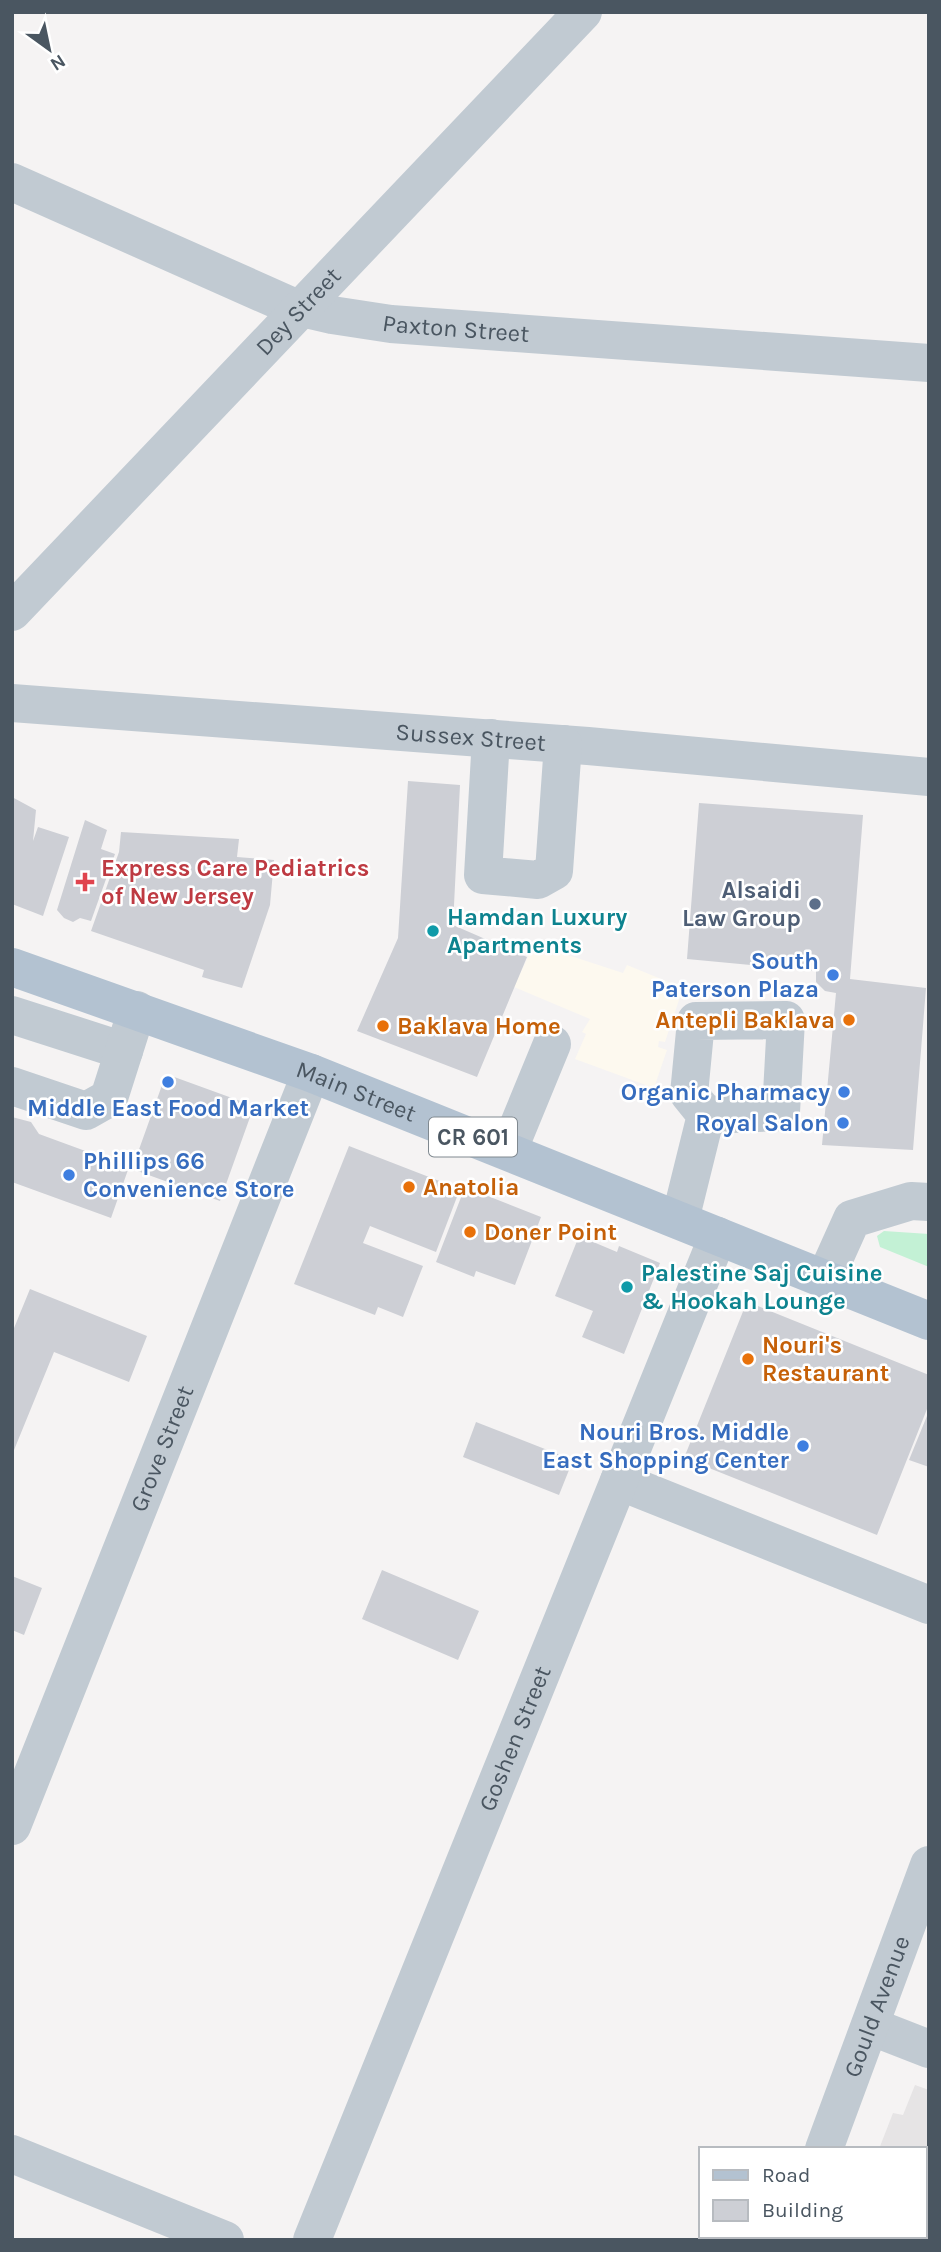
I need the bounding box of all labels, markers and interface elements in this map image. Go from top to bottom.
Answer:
north arrow [14,14,84,84]
text: N [46,49,69,75]
street label: Dey Street [250,262,346,361]
street label: Paxton Street [381,309,530,348]
street label: Sussex Street [395,718,547,757]
place label: Express Care Pediatrics of New Jersey [101,854,369,910]
marker: Express Care Pediatrics of New Jersey [75,872,95,892]
place label: Alsaidi Law Group [682,876,801,932]
marker: Alsaidi Law Group [807,896,823,912]
place label: Hamdan Luxury Apartments [447,903,627,959]
marker: Hamdan Luxury Apartments [425,923,441,939]
place label: South Paterson Plaza [651,947,819,1003]
marker: South Paterson Plaza [825,967,841,983]
place label: Antepli Baklava [655,1006,835,1034]
place label: Baklava Home [397,1012,561,1040]
marker: Antepli Baklava [841,1012,857,1028]
marker: Baklava Home [375,1018,391,1034]
street label: Main Street [293,1055,420,1128]
marker: Middle East Food Market [160,1074,176,1090]
place label: Organic Pharmacy [621,1078,830,1106]
marker: Organic Pharmacy [836,1084,852,1100]
place label: Middle East Food Market [27,1094,309,1122]
place label: Royal Salon [695,1109,829,1137]
marker: Royal Salon [835,1115,851,1131]
road number: CR 601 [429,1118,517,1156]
place label: Phillips 66 Convenience Store [83,1147,294,1203]
marker: Phillips 66 Convenience Store [61,1167,77,1183]
place label: Anatolia [423,1173,519,1201]
marker: Anatolia [401,1179,417,1195]
place label: Doner Point [484,1218,617,1246]
marker: Doner Point [462,1224,478,1240]
place label: Palestine Saj Cuisine & Hookah Lounge [641,1259,883,1315]
marker: Palestine Saj Cuisine & Hookah Lounge [619,1279,635,1295]
place label: Nouri's Restaurant [762,1331,889,1387]
marker: Nouri's Restaurant [740,1351,756,1367]
street label: Grove Street [124,1382,199,1516]
place label: Nouri Bros. Middle East Shopping Center [542,1418,790,1474]
marker: Nouri Bros. Middle East Shopping Center [795,1438,811,1454]
street label: Goshen Street [473,1662,557,1815]
street label: Gould Avenue [838,1932,916,2081]
legend [699,2147,927,2238]
text: Road [762,2163,810,2187]
text: Building [762,2198,843,2222]

